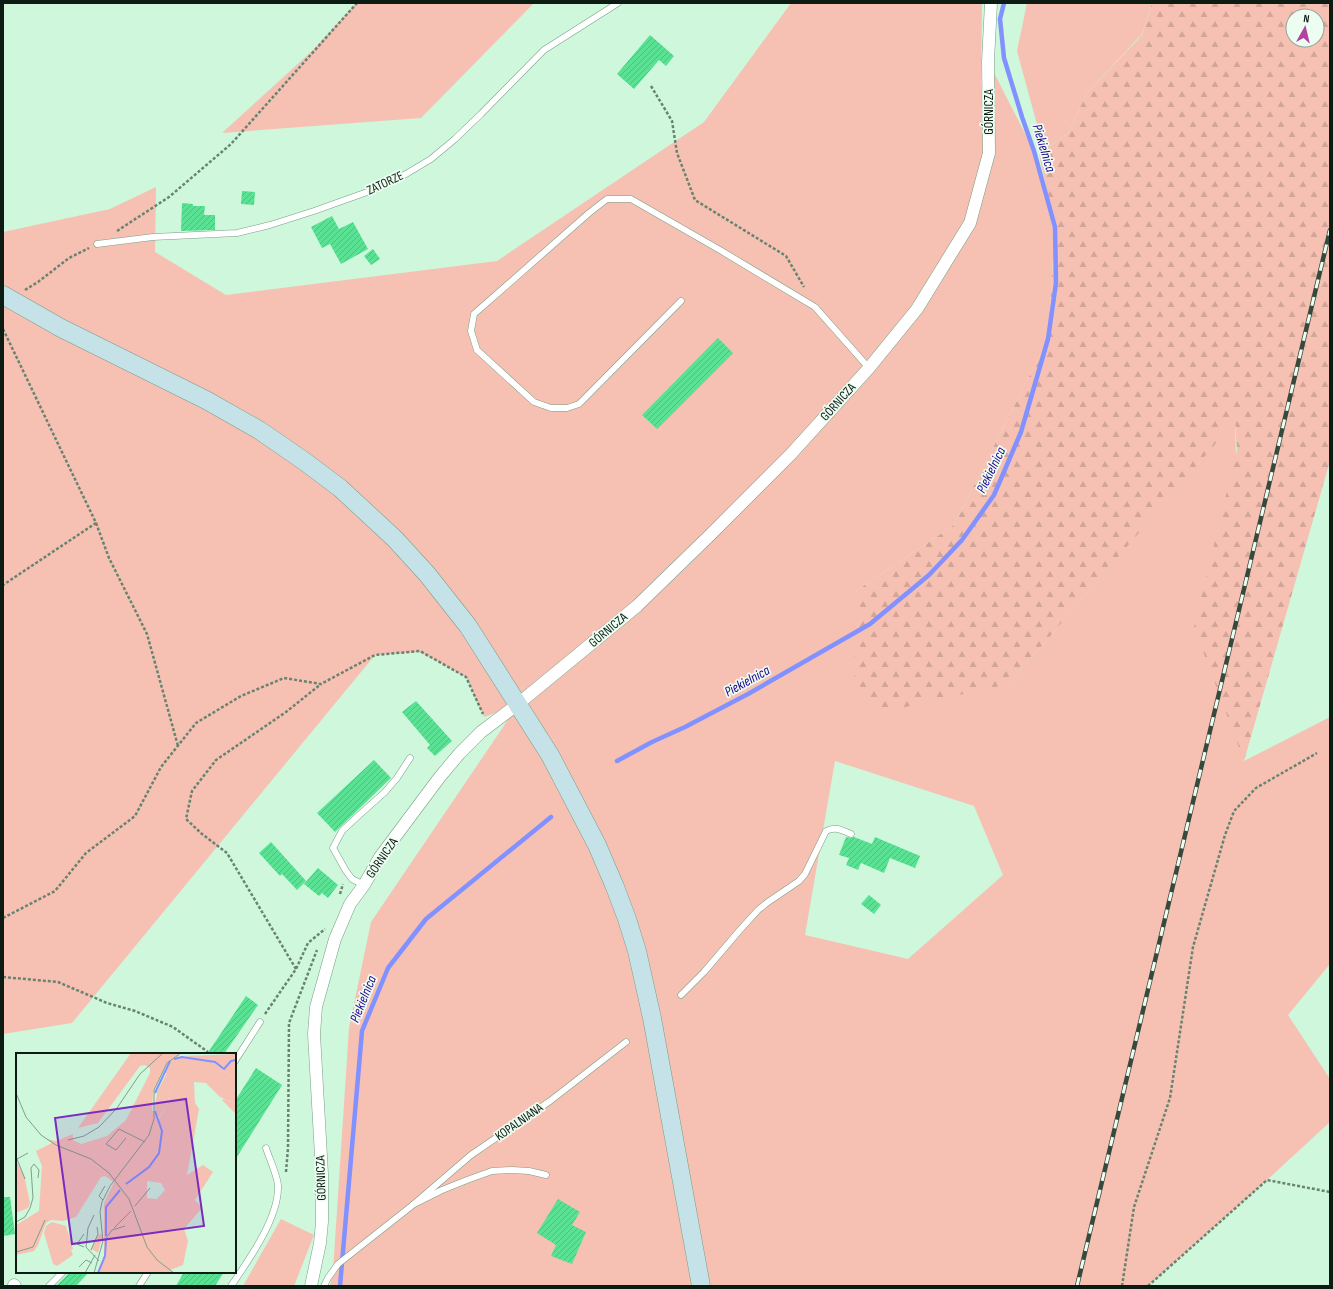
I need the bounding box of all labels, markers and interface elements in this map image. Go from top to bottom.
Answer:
north arrow [1285,8,1325,48]
text: N [1303,12,1310,25]
street label: GÓRNICZA [981,89,997,135]
water label: Piekielnica [1029,122,1059,174]
street label: ZATORZE [364,168,406,198]
street label: GÓRNICZA [817,379,859,424]
water label: Piekielnica [973,444,1010,496]
street label: GÓRNICZA [585,609,631,651]
water label: Piekielnica [721,661,773,700]
street label: GÓRNICZA [363,834,402,881]
water label: Piekielnica [346,973,380,1025]
inset map [16,1053,236,1273]
street label: KOPALNIANA [492,1100,546,1144]
street label: GÓRNICZA [312,1155,330,1201]

